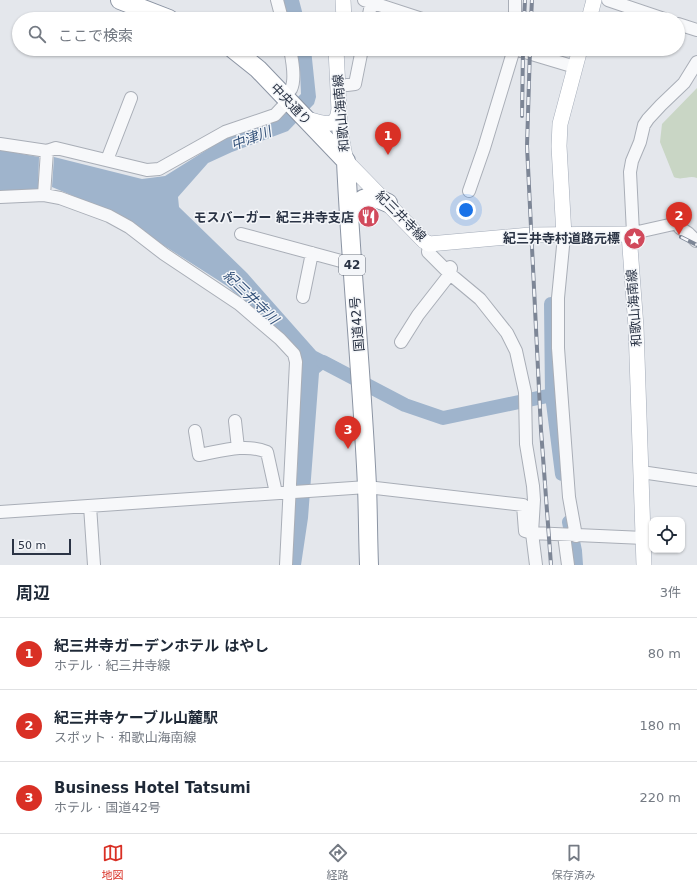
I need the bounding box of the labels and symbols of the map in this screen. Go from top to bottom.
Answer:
street label: 和歌山海南線 [330,73,352,153]
street label: 中央通り [268,80,314,128]
water label: 中津川 [229,122,275,153]
pin: 1 [375,122,401,155]
street label: 紀三井寺線 [373,188,429,244]
your location [456,200,476,220]
pin: 2 [666,202,692,235]
restaurant icon: モスバーガー 紀三井寺支店 [356,204,382,230]
place label: モスバーガー 紀三井寺支店 [193,210,354,225]
place icon: 紀三井寺村道路元標 [622,225,648,251]
place label: 紀三井寺村道路元標 [503,231,620,246]
road number: 42 [339,255,365,275]
water label: 紀三井寺川 [220,267,283,328]
street label: 和歌山海南線 [624,269,644,347]
street label: 国道42号 [347,296,367,352]
pin: 3 [335,416,361,449]
scale bar [12,537,71,556]

